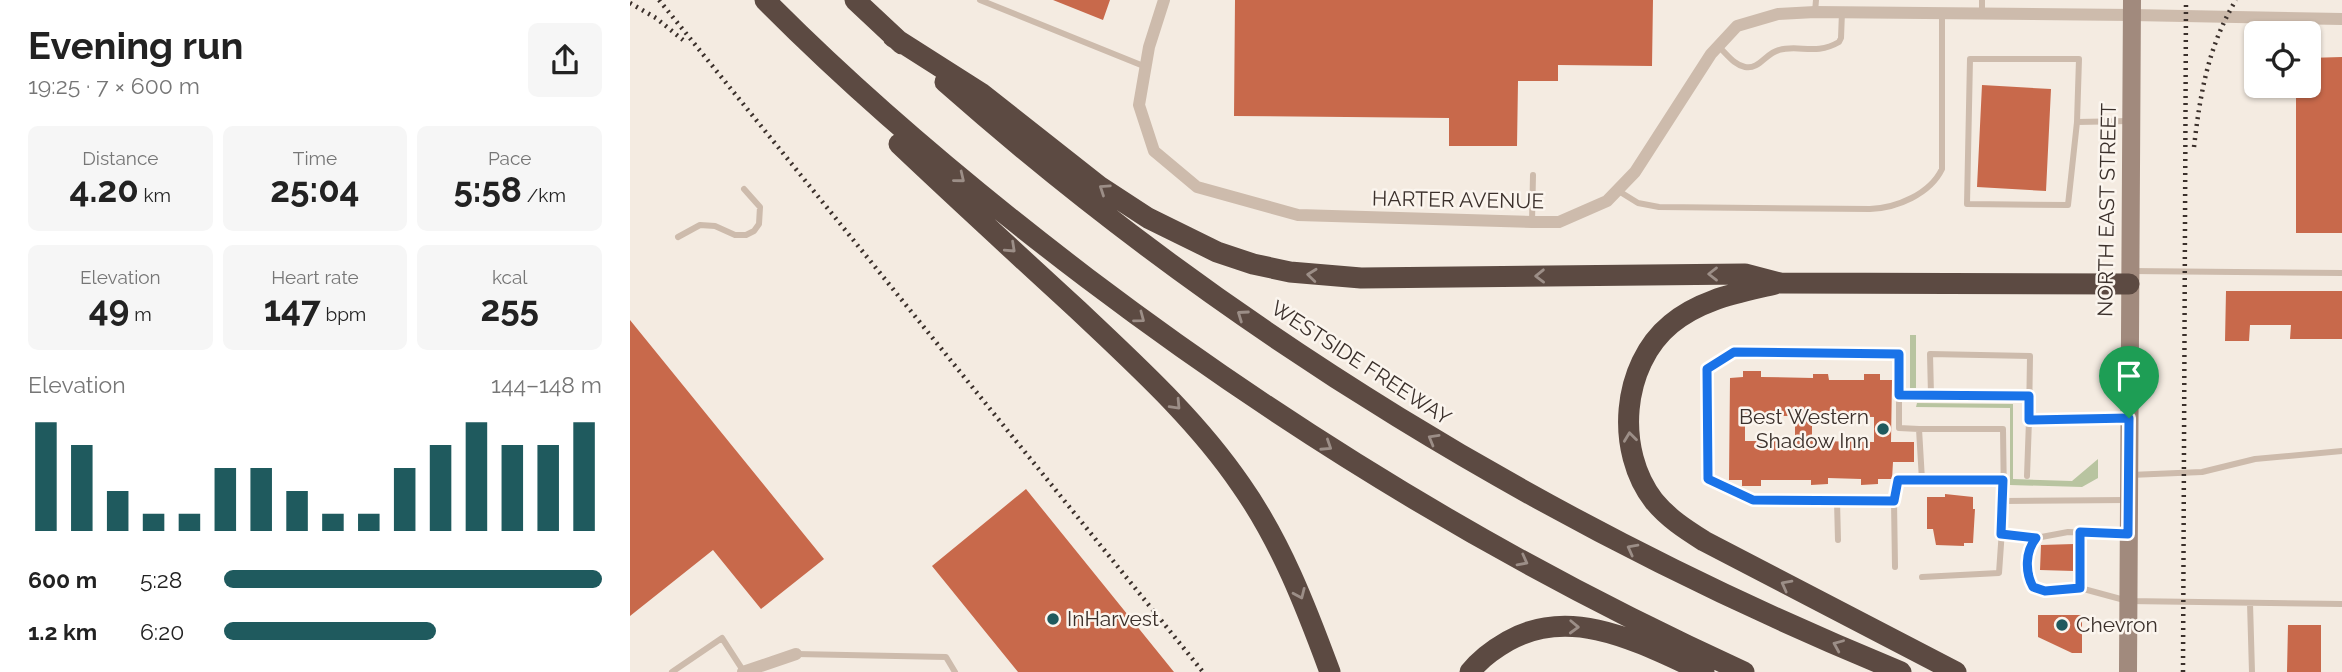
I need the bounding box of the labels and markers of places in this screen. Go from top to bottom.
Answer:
pin [2099,346,2159,418]
place label: Best Western Shadow Inn [1739,404,1869,453]
marker: Best Western Shadow Inn [1875,421,1891,437]
place label: InHarvest [1067,606,1159,631]
marker: InHarvest [1045,611,1061,627]
place label: Chevron [2076,612,2158,637]
marker: Chevron [2054,617,2070,633]

